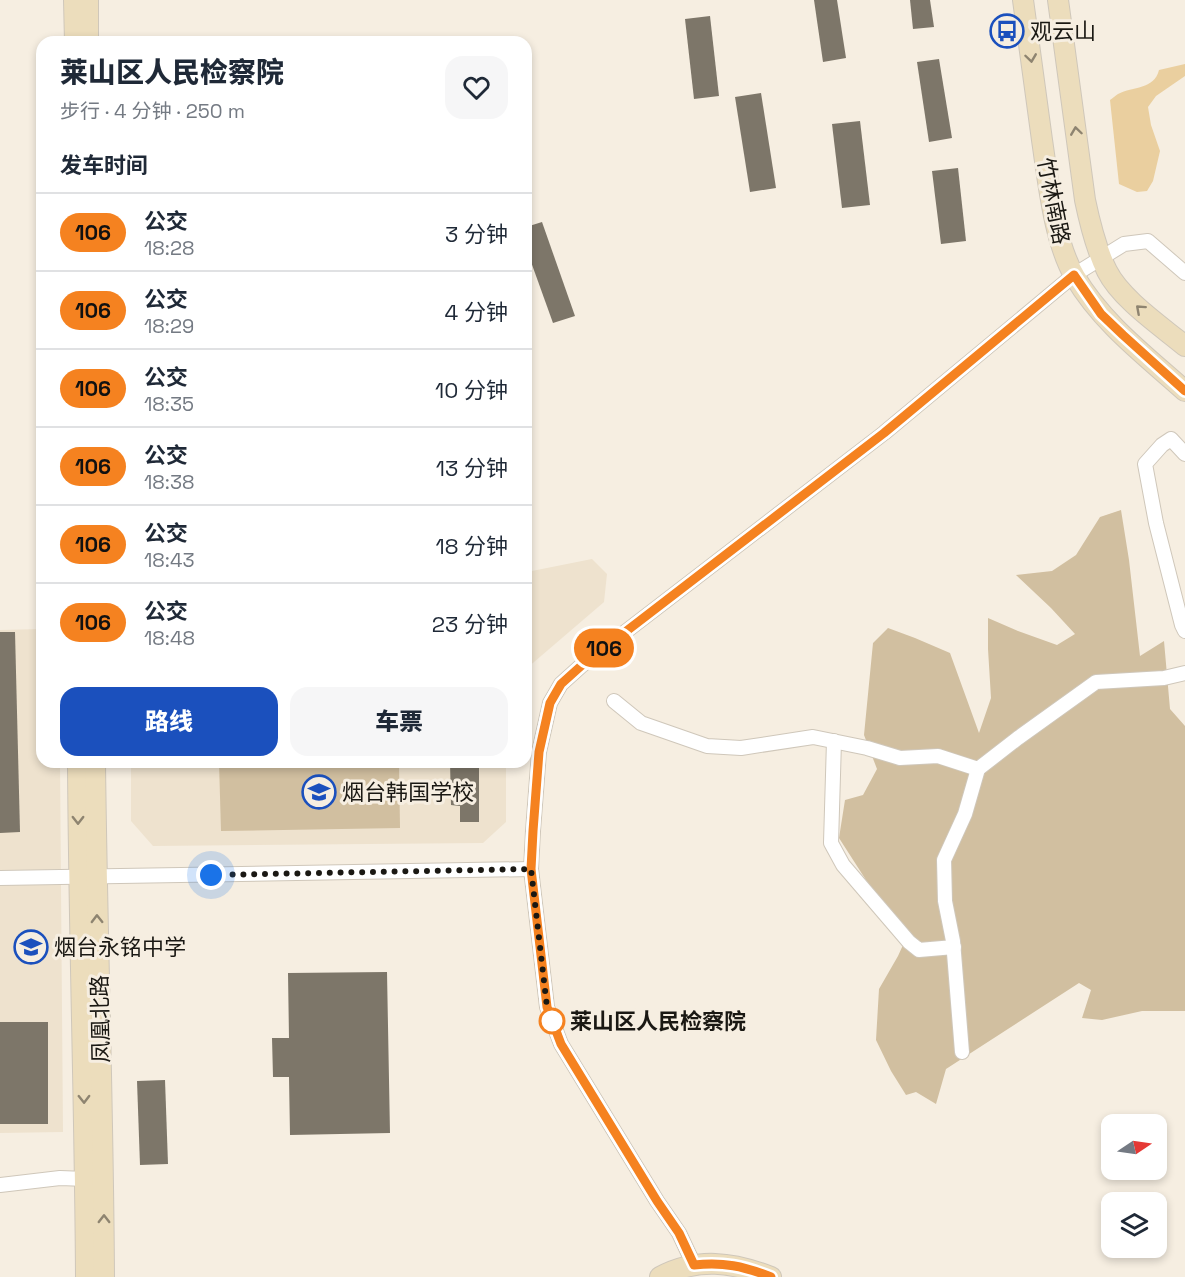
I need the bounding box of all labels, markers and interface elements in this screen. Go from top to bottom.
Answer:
bus stop icon: 观云山 [989,13,1025,49]
place label: 观云山 [1030,17,1096,45]
one-way arrow [1024,53,1037,63]
text: 莱山区人民检察院 [60,54,284,90]
button: heart [445,56,508,119]
text: 步行 · 4 分钟 · 250 m [60,98,245,124]
one-way arrow [1070,126,1082,135]
text: 发车时间 [60,151,148,179]
street label: 竹林南路 [1032,155,1076,247]
text: 公交 [144,207,188,235]
text: 106 [75,219,111,246]
text: 3 分钟 [445,220,508,248]
text: 18:28 [144,235,194,261]
text: 公交 [144,285,188,313]
text: 106 [75,297,111,324]
text: 4 分钟 [445,298,508,326]
one-way arrow [1136,305,1147,316]
text: 18:29 [144,313,194,339]
text: 公交 [144,363,188,391]
text: 106 [75,375,111,402]
text: 10 分钟 [435,376,508,404]
text: 18:35 [144,391,194,417]
text: 公交 [144,441,188,469]
text: 106 [75,453,111,480]
text: 13 分钟 [436,454,508,482]
text: 18:38 [144,469,194,495]
text: 公交 [144,519,188,547]
text: 106 [75,531,111,558]
text: 18 分钟 [435,532,508,560]
text: 18:43 [144,547,194,573]
text: 公交 [144,597,188,625]
text: 106 [75,609,111,636]
text: 23 分钟 [432,610,508,638]
text: 18:48 [144,625,195,651]
line badge: 106 [570,628,638,668]
text: 106 [586,635,622,662]
button: 路线 [60,687,278,756]
button: 车票 [290,687,508,756]
school or university icon: 烟台韩国学校 [301,774,337,810]
place label: 烟台韩国学校 [342,778,474,806]
one-way arrow [72,816,84,825]
your location [196,860,226,890]
one-way arrow [91,914,103,923]
school or university icon: 烟台永铭中学 [13,929,49,965]
place label: 烟台永铭中学 [54,933,186,961]
street label: 凤凰北路 [85,975,115,1063]
place label: 莱山区人民检察院 [570,1007,746,1035]
marker: 莱山区人民检察院 [539,1008,565,1034]
one-way arrow [78,1095,90,1104]
north arrow [1101,1114,1167,1180]
map controls [1101,1114,1167,1258]
button: layers [1101,1192,1167,1258]
one-way arrow [97,1214,110,1223]

